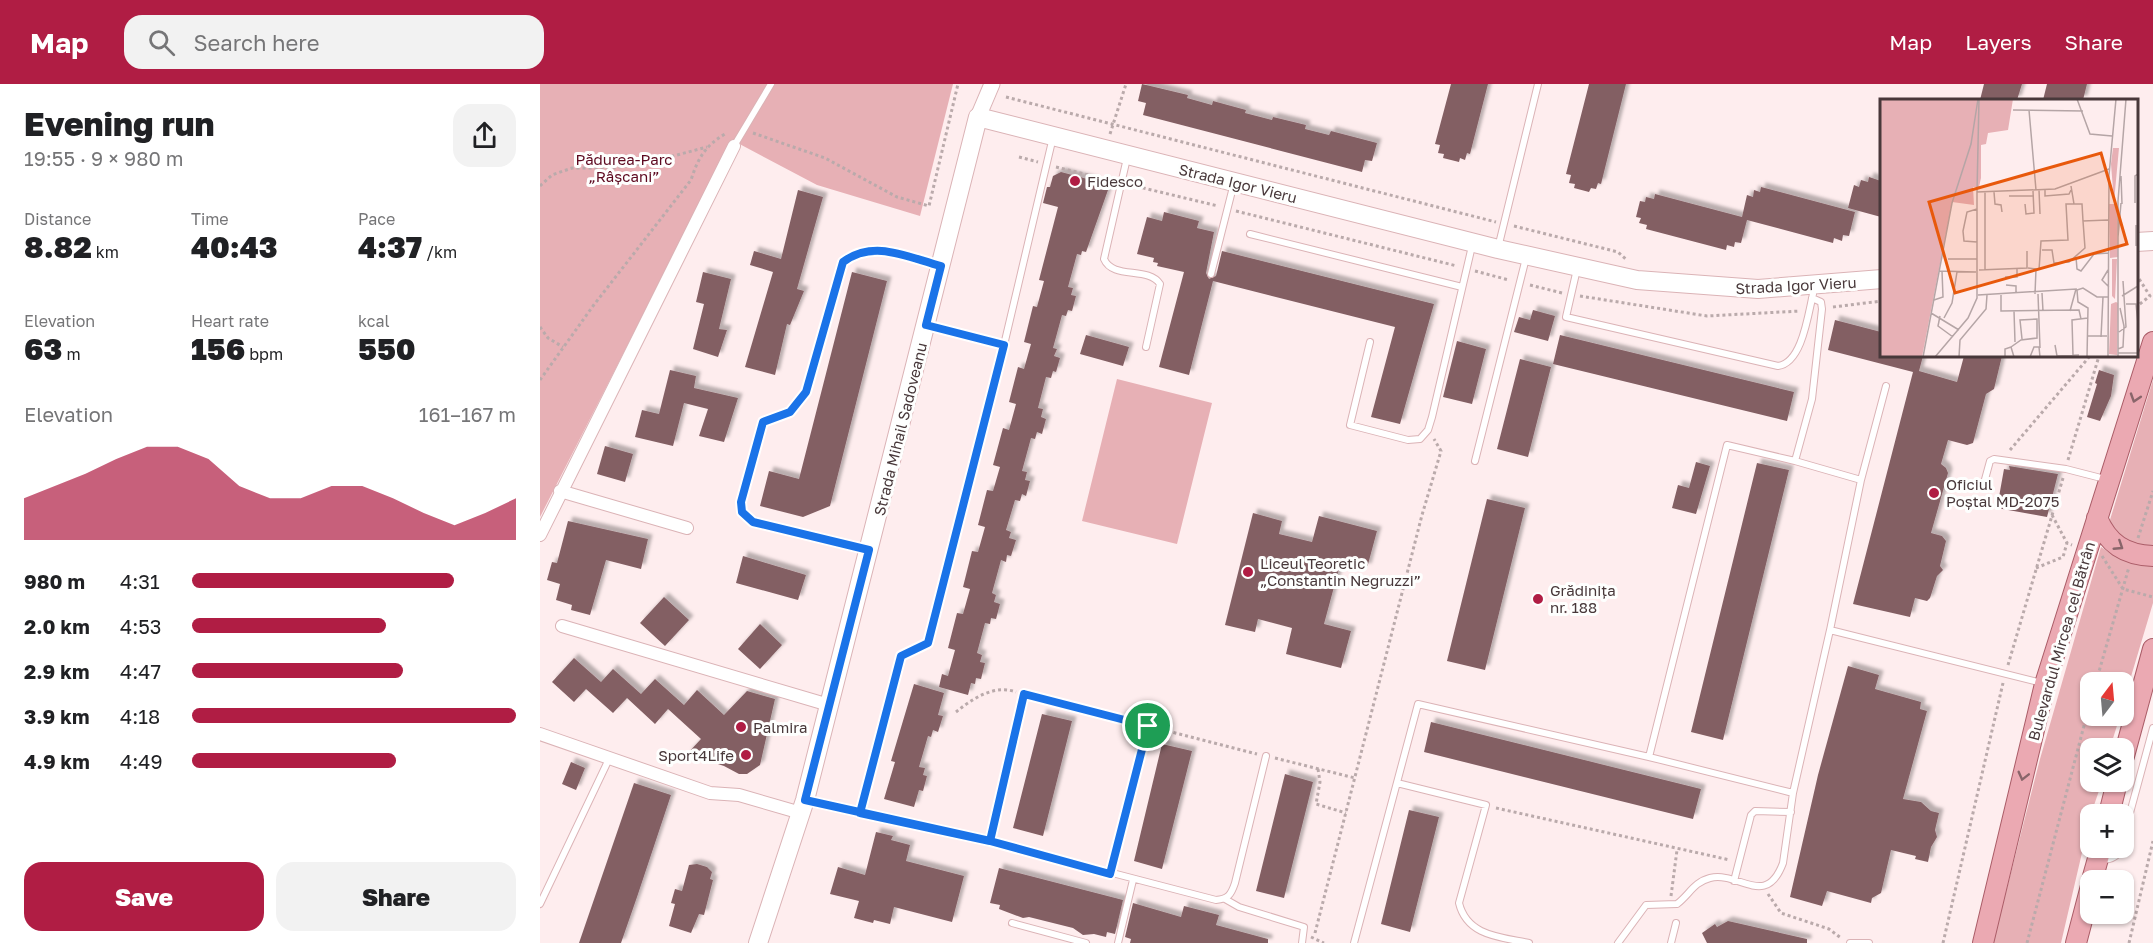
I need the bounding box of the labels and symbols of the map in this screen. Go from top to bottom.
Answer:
inset map [1880,99,2138,357]
park label: Pădurea-Parc „Râșcani” [575,150,673,185]
street label: Strada Igor Vieru [1177,160,1299,206]
place label: Fidesco [1087,172,1143,190]
marker: Fidesco [1068,174,1082,188]
street label: Strada Igor Vieru [1735,273,1857,297]
street label: Strada Mihail Sadoveanu [870,341,930,517]
one-way arrow [2130,392,2142,403]
place label: Oficiul Poștal MD-2075 [1946,475,2059,510]
marker: Oficiul Poștal MD-2075 [1927,486,1941,500]
one-way arrow [2112,538,2123,549]
street label: Bulevardul Mircea cel Bătrân [2024,539,2098,743]
place label: Liceul Teoretic „Constantin Negruzzi” [1260,554,1421,589]
marker: Liceul Teoretic „Constantin Negruzzi” [1241,565,1255,579]
place label: Grădinița nr. 188 [1550,581,1616,616]
marker: Grădinița nr. 188 [1531,592,1545,606]
north arrow [2080,672,2134,726]
pin [1122,700,1173,751]
place label: Palmira [753,718,807,736]
marker: Palmira [734,720,748,734]
place label: Sport4Life [658,746,734,764]
marker: Sport4Life [739,748,753,762]
one-way arrow [2018,770,2031,780]

